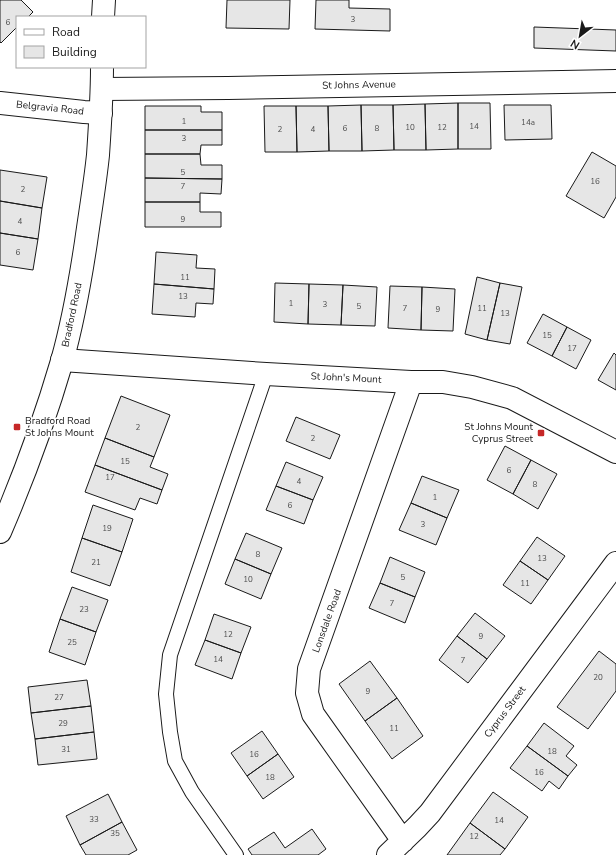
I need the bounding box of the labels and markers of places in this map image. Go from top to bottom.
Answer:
place label: Bradford Road St Johns Mount [25,414,94,440]
place label: St Johns Mount Cyprus Street [464,420,533,446]
marker: Bradford Road St Johns Mount [12,422,22,432]
marker: St Johns Mount Cyprus Street [536,428,546,438]

